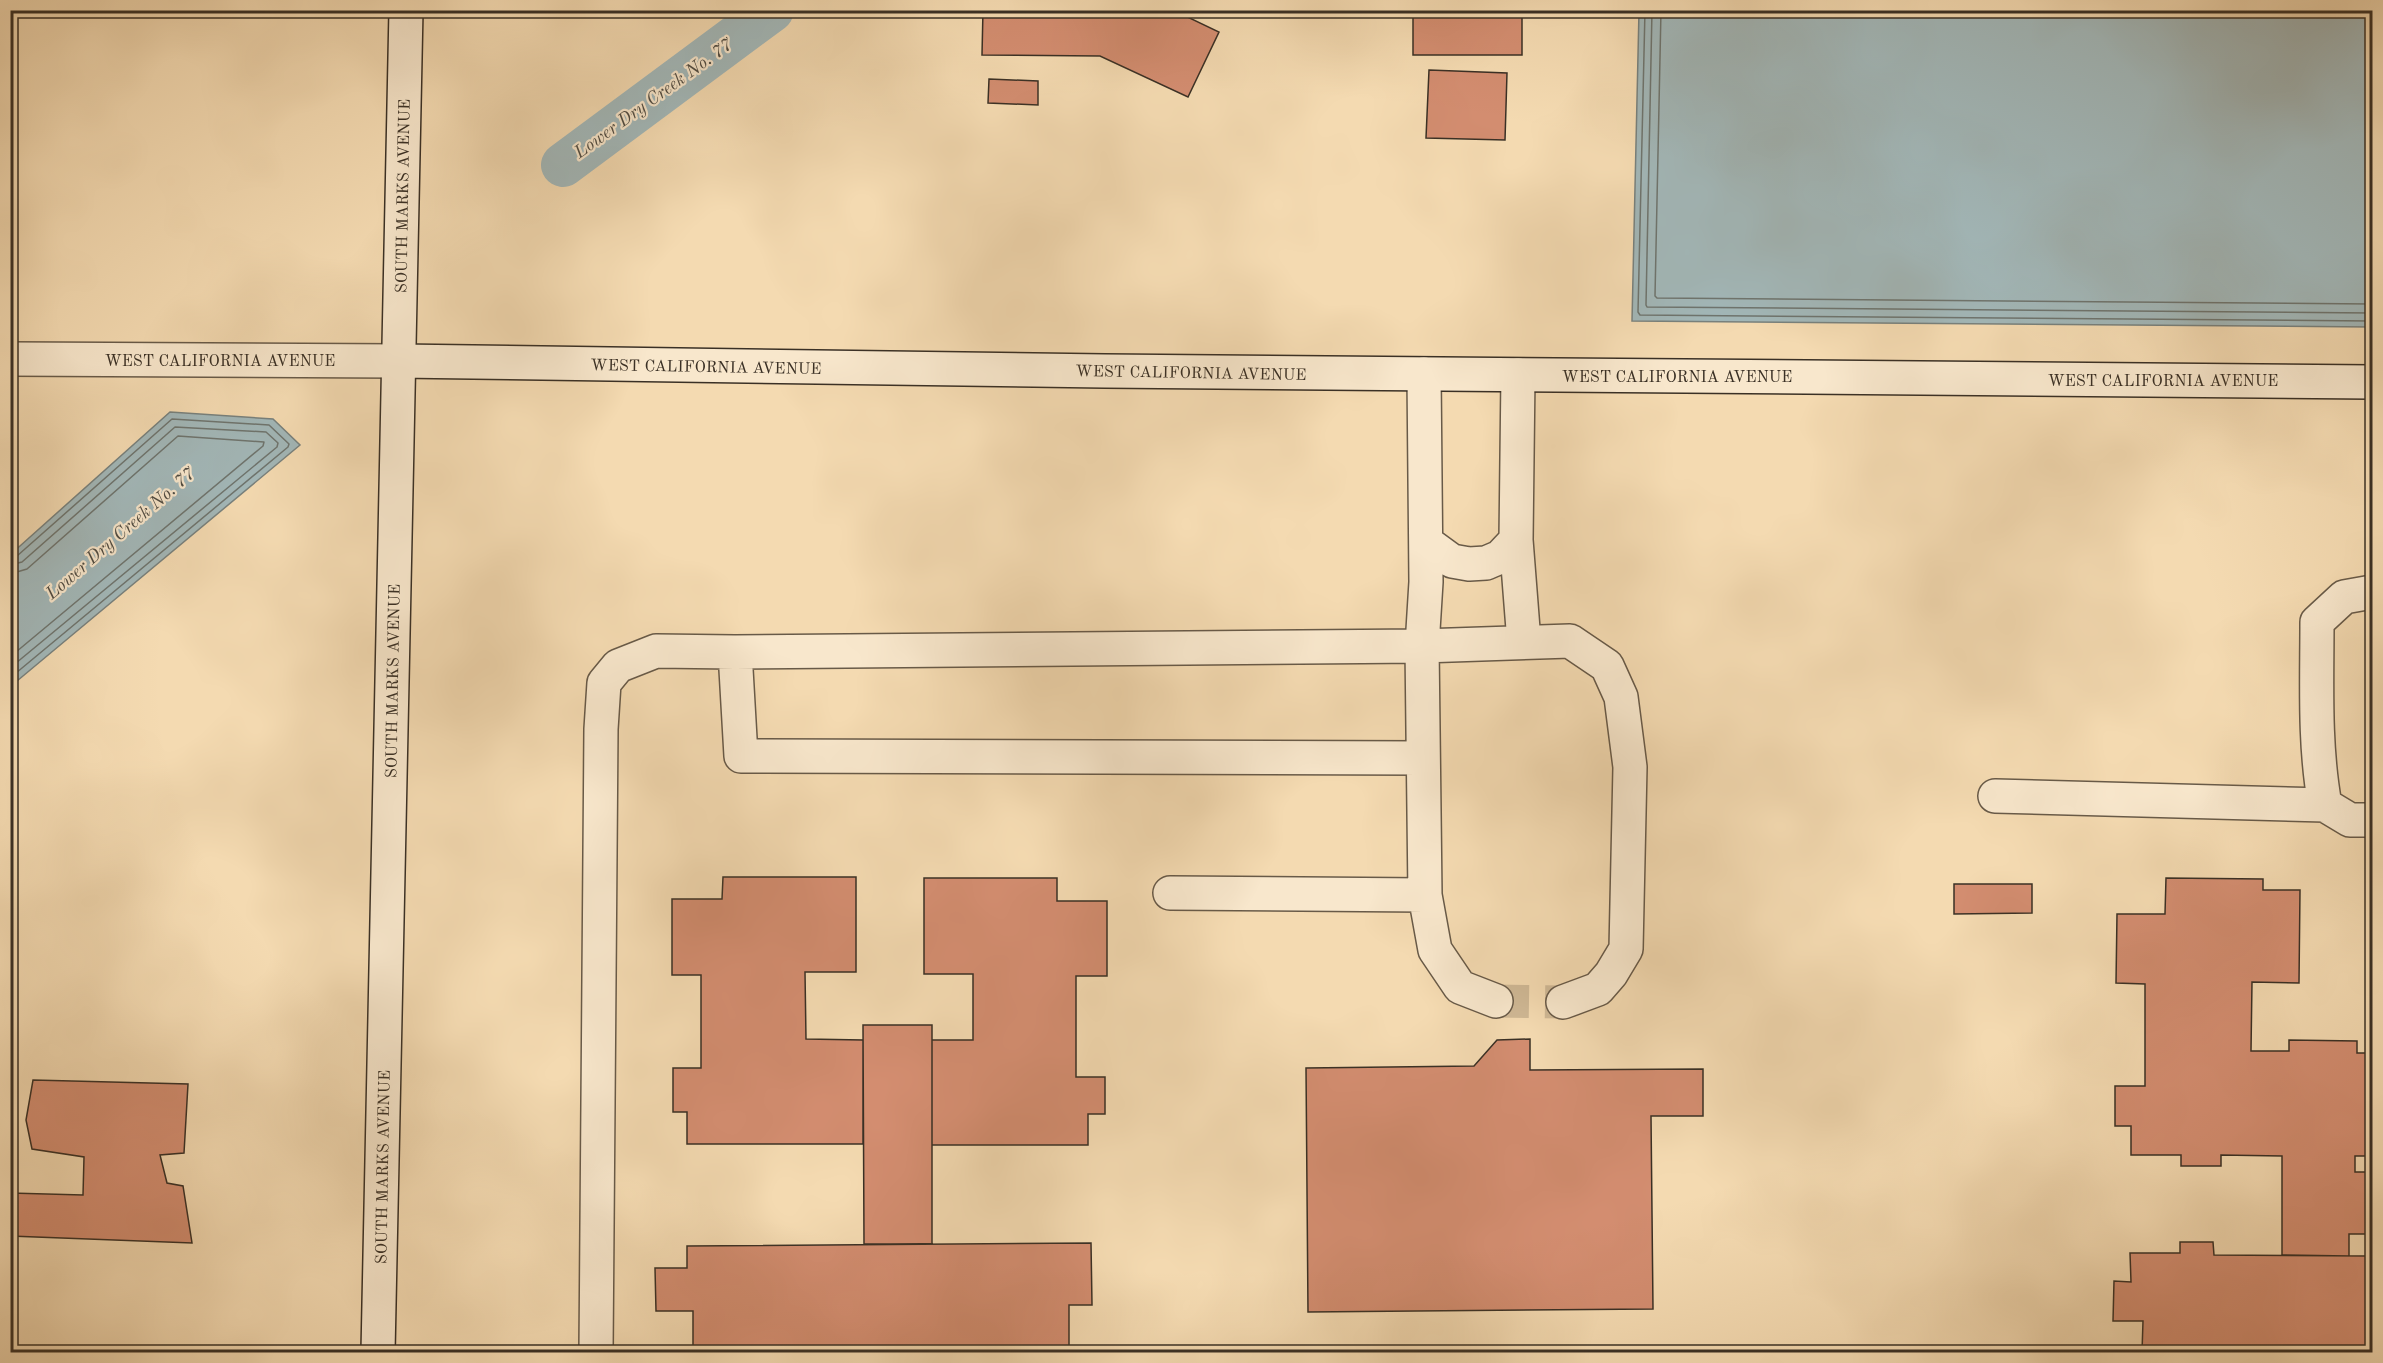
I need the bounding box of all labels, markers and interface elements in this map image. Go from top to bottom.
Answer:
water label: Lower Dry Creek No. 77 [570,35,737,163]
street label: SOUTH MARKS AVENUE [394,99,414,293]
street label: WEST CALIFORNIA AVENUE [105,354,335,370]
street label: WEST CALIFORNIA AVENUE [590,358,821,378]
street label: WEST CALIFORNIA AVENUE [1075,364,1306,384]
street label: WEST CALIFORNIA AVENUE [1562,370,1792,386]
street label: WEST CALIFORNIA AVENUE [2048,374,2278,390]
water label: Lower Dry Creek No. 77 [42,464,199,604]
street label: SOUTH MARKS AVENUE [384,584,404,778]
street label: SOUTH MARKS AVENUE [374,1070,394,1264]

